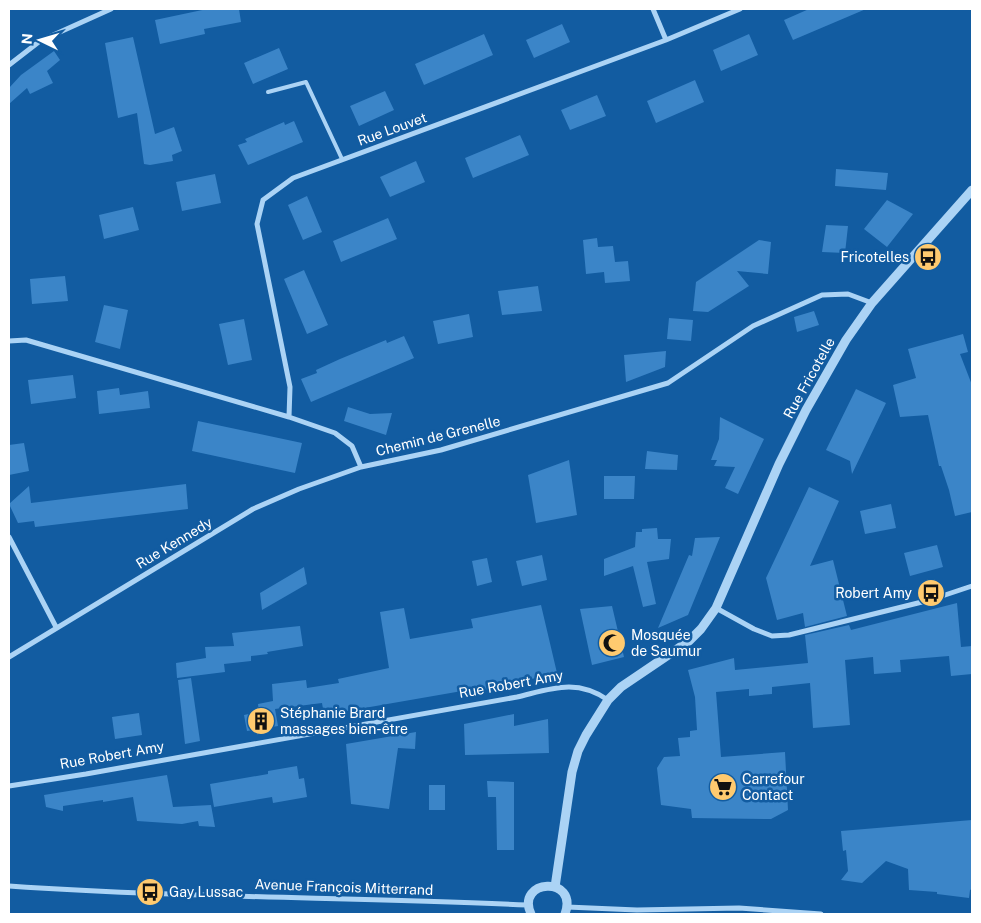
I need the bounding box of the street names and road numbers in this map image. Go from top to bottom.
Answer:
street label: Rue Louvet [355,109,429,149]
street label: Rue Fricotelle [780,335,838,421]
street label: Chemin de Grenelle [374,413,502,459]
street label: Rue Kennedy [133,514,215,572]
street label: Rue Robert Amy [458,667,565,701]
street label: Rue Robert Amy [59,738,166,772]
street label: Avenue François Mitterrand [254,876,434,898]

